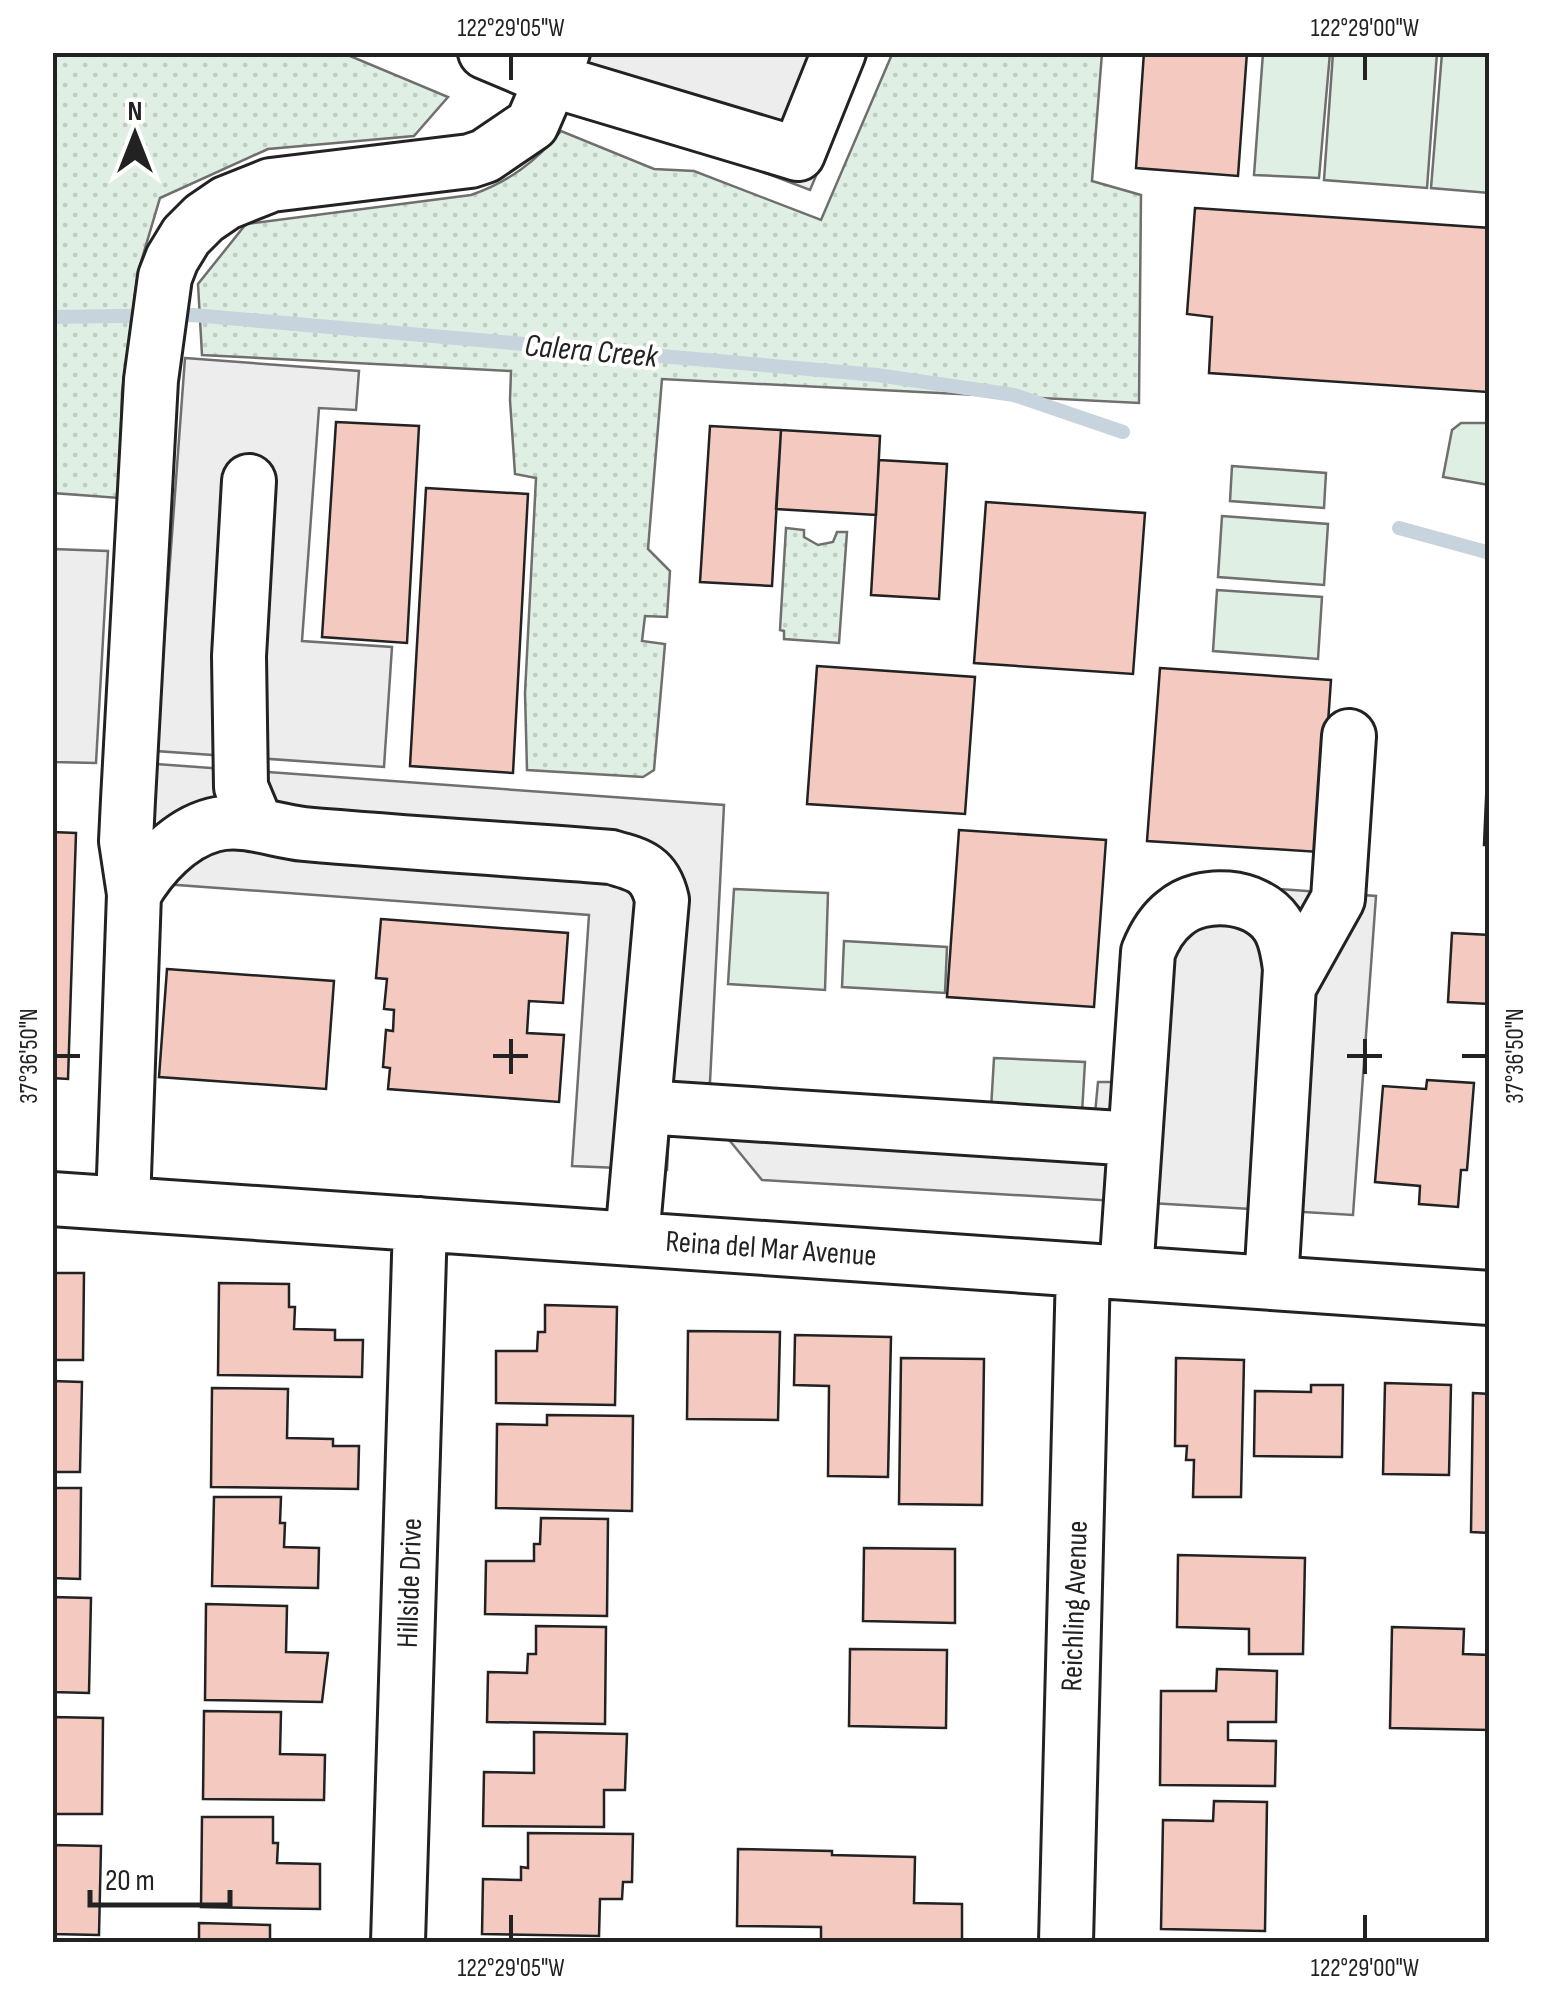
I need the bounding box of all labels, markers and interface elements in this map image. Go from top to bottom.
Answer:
text: 122°29'05"W [457,13,565,44]
text: 122°29'00"W [1311,13,1419,44]
north arrow [85,85,185,185]
text: N [128,95,142,128]
water label: Calera Creek [523,326,660,377]
text: 37°36'50"N [14,1008,45,1104]
text: 37°36'50"N [1500,1008,1531,1104]
street label: Reina del Mar Avenue [664,1224,878,1274]
street label: Hillside Drive [390,1517,430,1649]
street label: Reichling Avenue [1054,1520,1096,1692]
scale bar [90,1845,230,1907]
text: 20 m [105,1863,155,1899]
text: 122°29'05"W [457,1953,565,1984]
text: 122°29'00"W [1311,1953,1419,1984]

